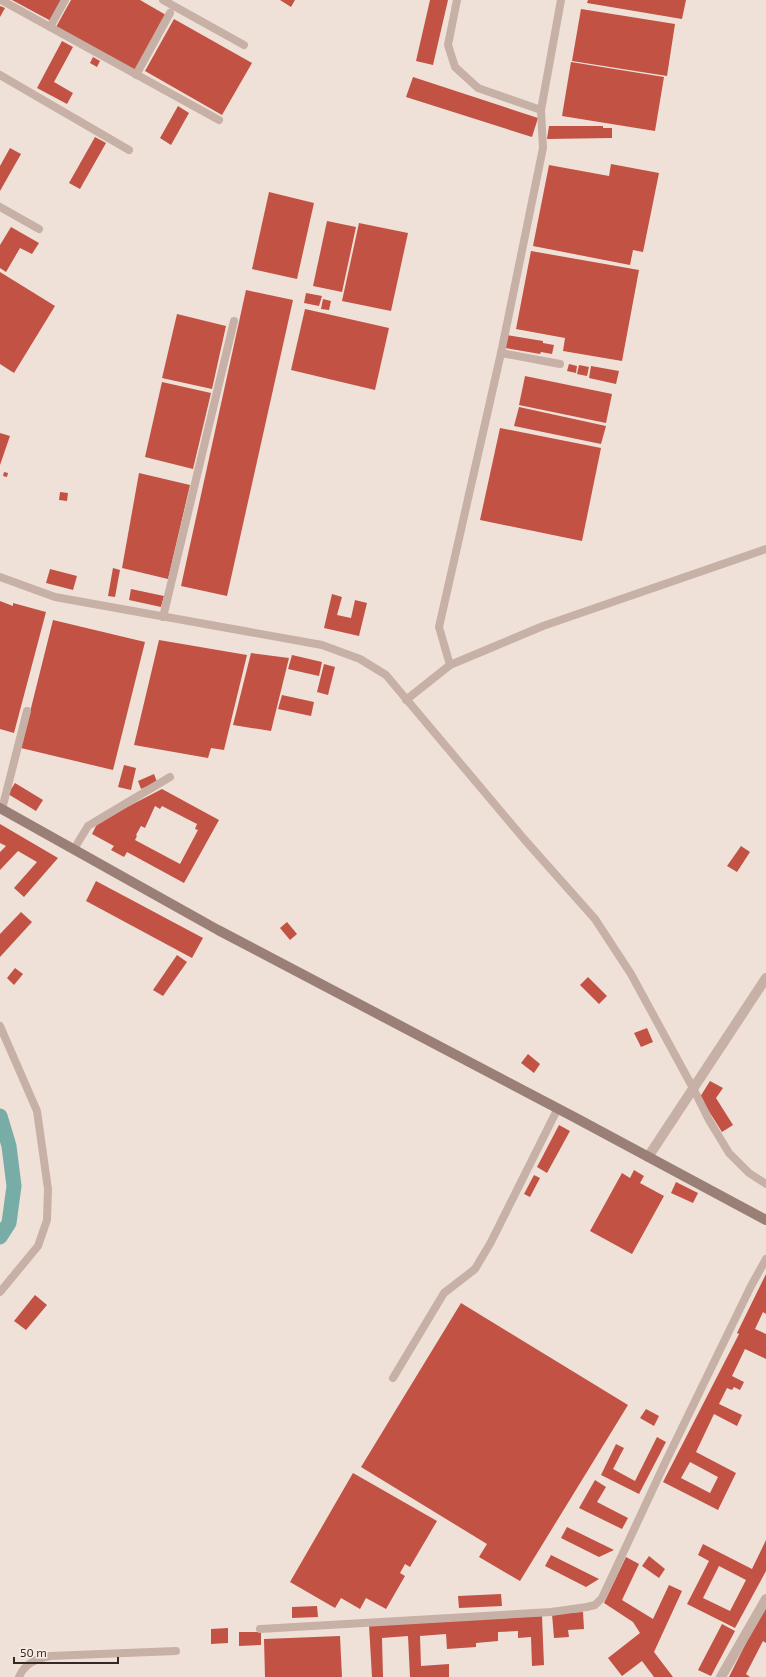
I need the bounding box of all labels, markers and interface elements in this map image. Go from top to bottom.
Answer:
scale bar [14,1639,118,1665]
text: 50 m [20,1645,47,1659]

